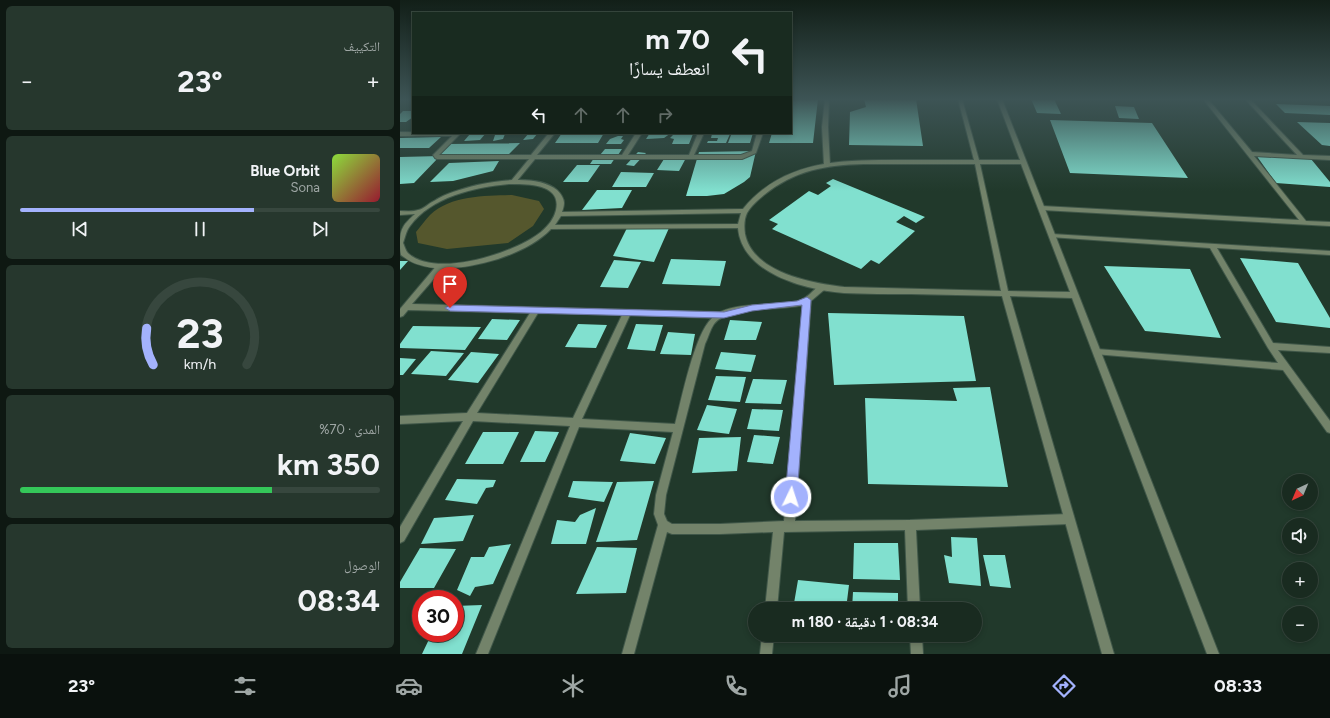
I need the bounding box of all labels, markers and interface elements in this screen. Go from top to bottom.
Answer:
text: 70 m [645,22,710,56]
icon: left [724,28,776,80]
text: التكييف [344,39,380,54]
text: انعطف يسارًا [629,58,710,80]
text: 23° [177,63,223,100]
text: − [20,68,34,95]
text: + [366,68,380,95]
icon: left [528,104,550,126]
icon: ahead [570,104,592,126]
icon: ahead [612,104,634,126]
icon: right [654,104,676,126]
text: Blue Orbit [250,162,320,180]
text: Sona [291,180,320,195]
icon: previous [69,218,91,240]
icon: pause [189,218,211,240]
icon: next [309,218,331,240]
pin [433,267,467,308]
icon: arrive [439,273,461,295]
text: 23 [176,308,224,358]
text: km/h [184,355,216,373]
text: المدى · 70% [319,422,380,437]
text: 350 km [277,446,380,483]
north arrow [1282,474,1318,510]
map controls [1282,474,1318,642]
position arrow [770,476,812,518]
button: sound [1282,518,1318,554]
text: الوصول [344,558,380,573]
button: + [1282,562,1318,598]
text: 08:34 [298,582,380,619]
speed limit sign: 30 [412,590,464,642]
button: − [1282,606,1318,642]
text: 08:34 · 1 دقيقة · 180 m [792,613,938,631]
icon: filters [231,672,259,700]
icon: car [395,672,423,700]
icon: climate [559,672,587,700]
icon: phone [722,672,750,700]
icon: music [886,672,914,700]
icon: directions [1050,672,1078,700]
text: 23° [68,675,95,697]
text: 08:33 [1214,675,1262,697]

